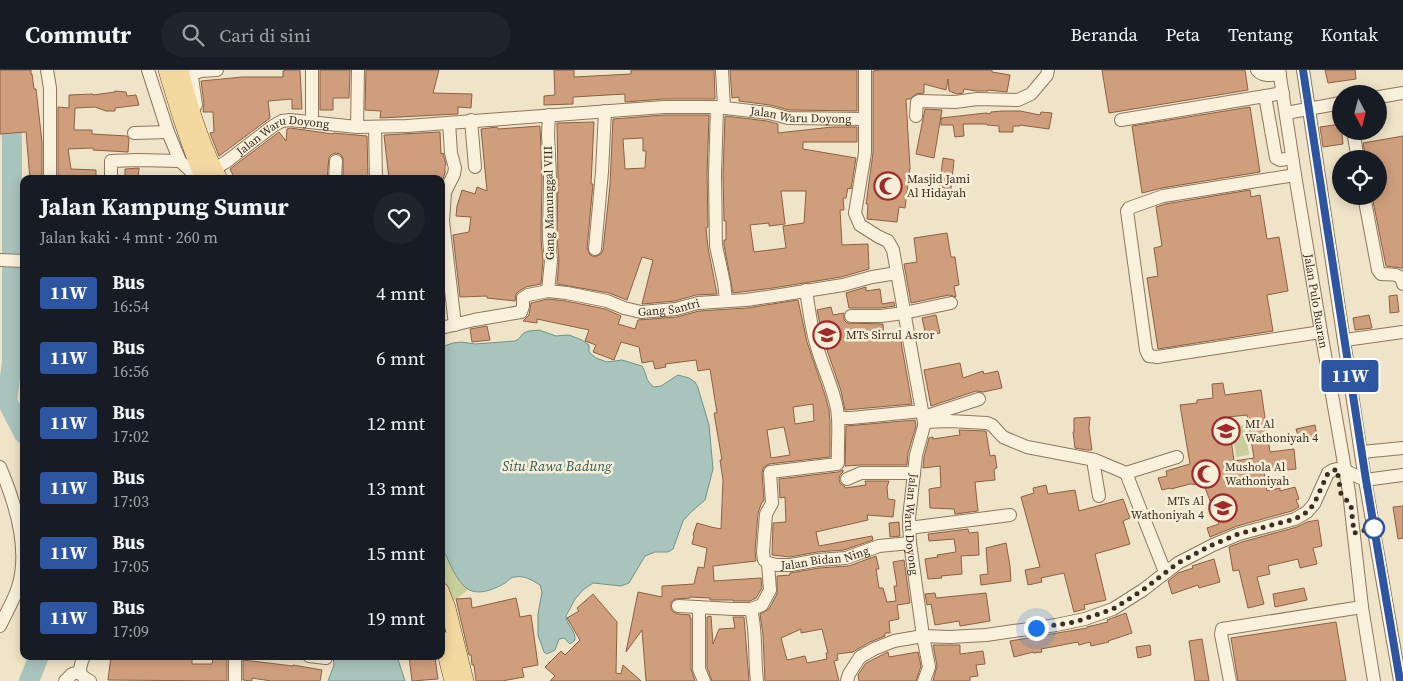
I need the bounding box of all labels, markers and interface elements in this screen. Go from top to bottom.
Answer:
search box [161,12,511,57]
text: Commutr [25,18,131,51]
icon: search [179,21,207,49]
text: Cari di sini [219,22,311,48]
text: Beranda [1070,22,1138,47]
text: Peta [1166,22,1200,47]
text: Tentang [1228,22,1293,47]
text: Kontak [1321,22,1378,47]
north arrow [1332,85,1388,140]
map controls [1332,85,1387,205]
street label: Jalan Waru Doyong [748,103,852,127]
street label: Jalan Waru Doyong [232,112,330,160]
street label: Gang Manunggal VIII [540,146,558,260]
button: locate [1332,150,1387,205]
mosque icon: Masjid Jami Al Hidayah [873,171,903,201]
place label: Masjid Jami Al Hidayah [907,171,970,201]
text: Jalan Kampung Sumur [40,190,289,223]
button: heart [373,192,425,244]
text: Jalan kaki · 4 mnt · 260 m [40,226,218,248]
street label: Jalan Pulo Buaran [1300,252,1332,350]
text: Bus [112,269,145,295]
text: 11W [50,280,87,305]
text: 4 mnt [376,280,425,306]
text: 16:54 [112,295,149,317]
street label: Gang Santri [637,295,702,320]
school or university icon: MTs Sirrul Asror [812,320,842,350]
place label: MTs Sirrul Asror [846,327,935,343]
text: Bus [112,334,145,360]
text: 11W [50,345,87,370]
text: 6 mnt [376,345,425,371]
text: 16:56 [112,360,149,382]
line badge: 11W [1321,360,1379,392]
text: 11W [1331,363,1369,388]
text: Bus [112,399,145,425]
text: 11W [50,410,87,435]
text: 12 mnt [367,410,425,436]
school or university icon: MI Al Wathoniyah 4 [1211,416,1241,446]
place label: MI Al Wathoniyah 4 [1245,416,1318,446]
text: 17:02 [112,425,149,447]
water label: Situ Rawa Badung [502,456,613,476]
mosque icon: Mushola Al Wathoniyah [1191,459,1221,489]
place label: Mushola Al Wathoniyah [1225,459,1289,489]
text: Bus [112,464,145,490]
street label: Jalan Waru Doyong [901,472,922,576]
text: 11W [50,475,87,500]
text: 13 mnt [367,475,425,501]
text: 17:03 [112,490,149,512]
place label: MTs Al Wathoniyah 4 [1131,493,1204,523]
school or university icon: MTs Al Wathoniyah 4 [1208,493,1238,523]
unlabelled marker [1363,517,1385,539]
text: Bus [112,529,145,555]
text: 11W [50,540,87,565]
text: 15 mnt [367,540,425,566]
street label: Jalan Bidan Ning [780,542,871,573]
text: 17:05 [112,555,149,577]
text: Bus [112,594,145,620]
text: 11W [50,605,87,630]
text: 19 mnt [367,605,425,631]
your location [1024,616,1049,641]
text: 17:09 [112,620,149,642]

